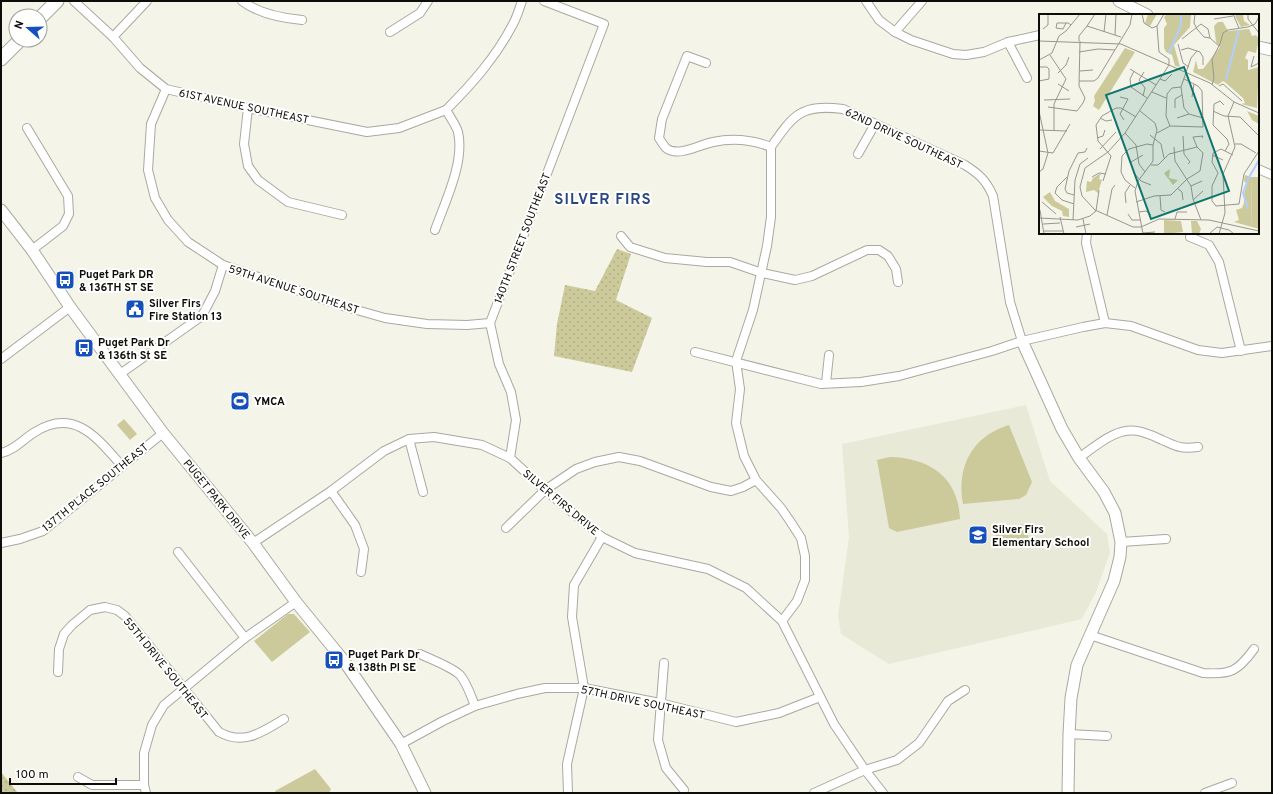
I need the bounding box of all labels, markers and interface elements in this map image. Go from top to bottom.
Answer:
north arrow [8,8,48,48]
inset map [1039,14,1259,234]
text: N [12,19,27,31]
street label: 61ST AVENUE SOUTHEAST [178,86,310,128]
street label: 62ND DRIVE SOUTHEAST [843,106,965,172]
street label: 140TH STREET SOUTHEAST [492,171,554,306]
district label: SILVER FIRS [554,191,652,210]
street label: 59TH AVENUE SOUTHEAST [227,262,361,318]
place label: Puget Park DR & 136TH ST SE [79,268,154,295]
bus stop icon: Puget Park DR & 136TH ST SE [54,269,76,291]
place label: Silver Firs Fire Station 13 [149,297,222,324]
public building icon: Silver Firs Fire Station 13 [124,298,146,320]
place label: Puget Park Dr & 136th St SE [98,336,170,363]
bus stop icon: Puget Park Dr & 136th St SE [73,337,95,359]
sports icon: YMCA [229,390,251,412]
place label: YMCA [254,395,285,409]
street label: 137TH PLACE SOUTHEAST [40,441,152,535]
street label: PUGET PARK DRIVE [180,457,253,542]
street label: SILVER FIRS DRIVE [519,467,601,539]
place label: Silver Firs Elementary School [992,523,1089,550]
school or university icon: Silver Firs Elementary School [967,524,989,546]
street label: 55TH DRIVE SOUTHEAST [120,615,211,722]
place label: Puget Park Dr & 138th Pl SE [348,648,420,675]
bus stop icon: Puget Park Dr & 138th Pl SE [323,649,345,671]
street label: 57TH DRIVE SOUTHEAST [580,683,706,723]
scale bar [10,760,116,786]
text: 100 m [16,767,49,783]

